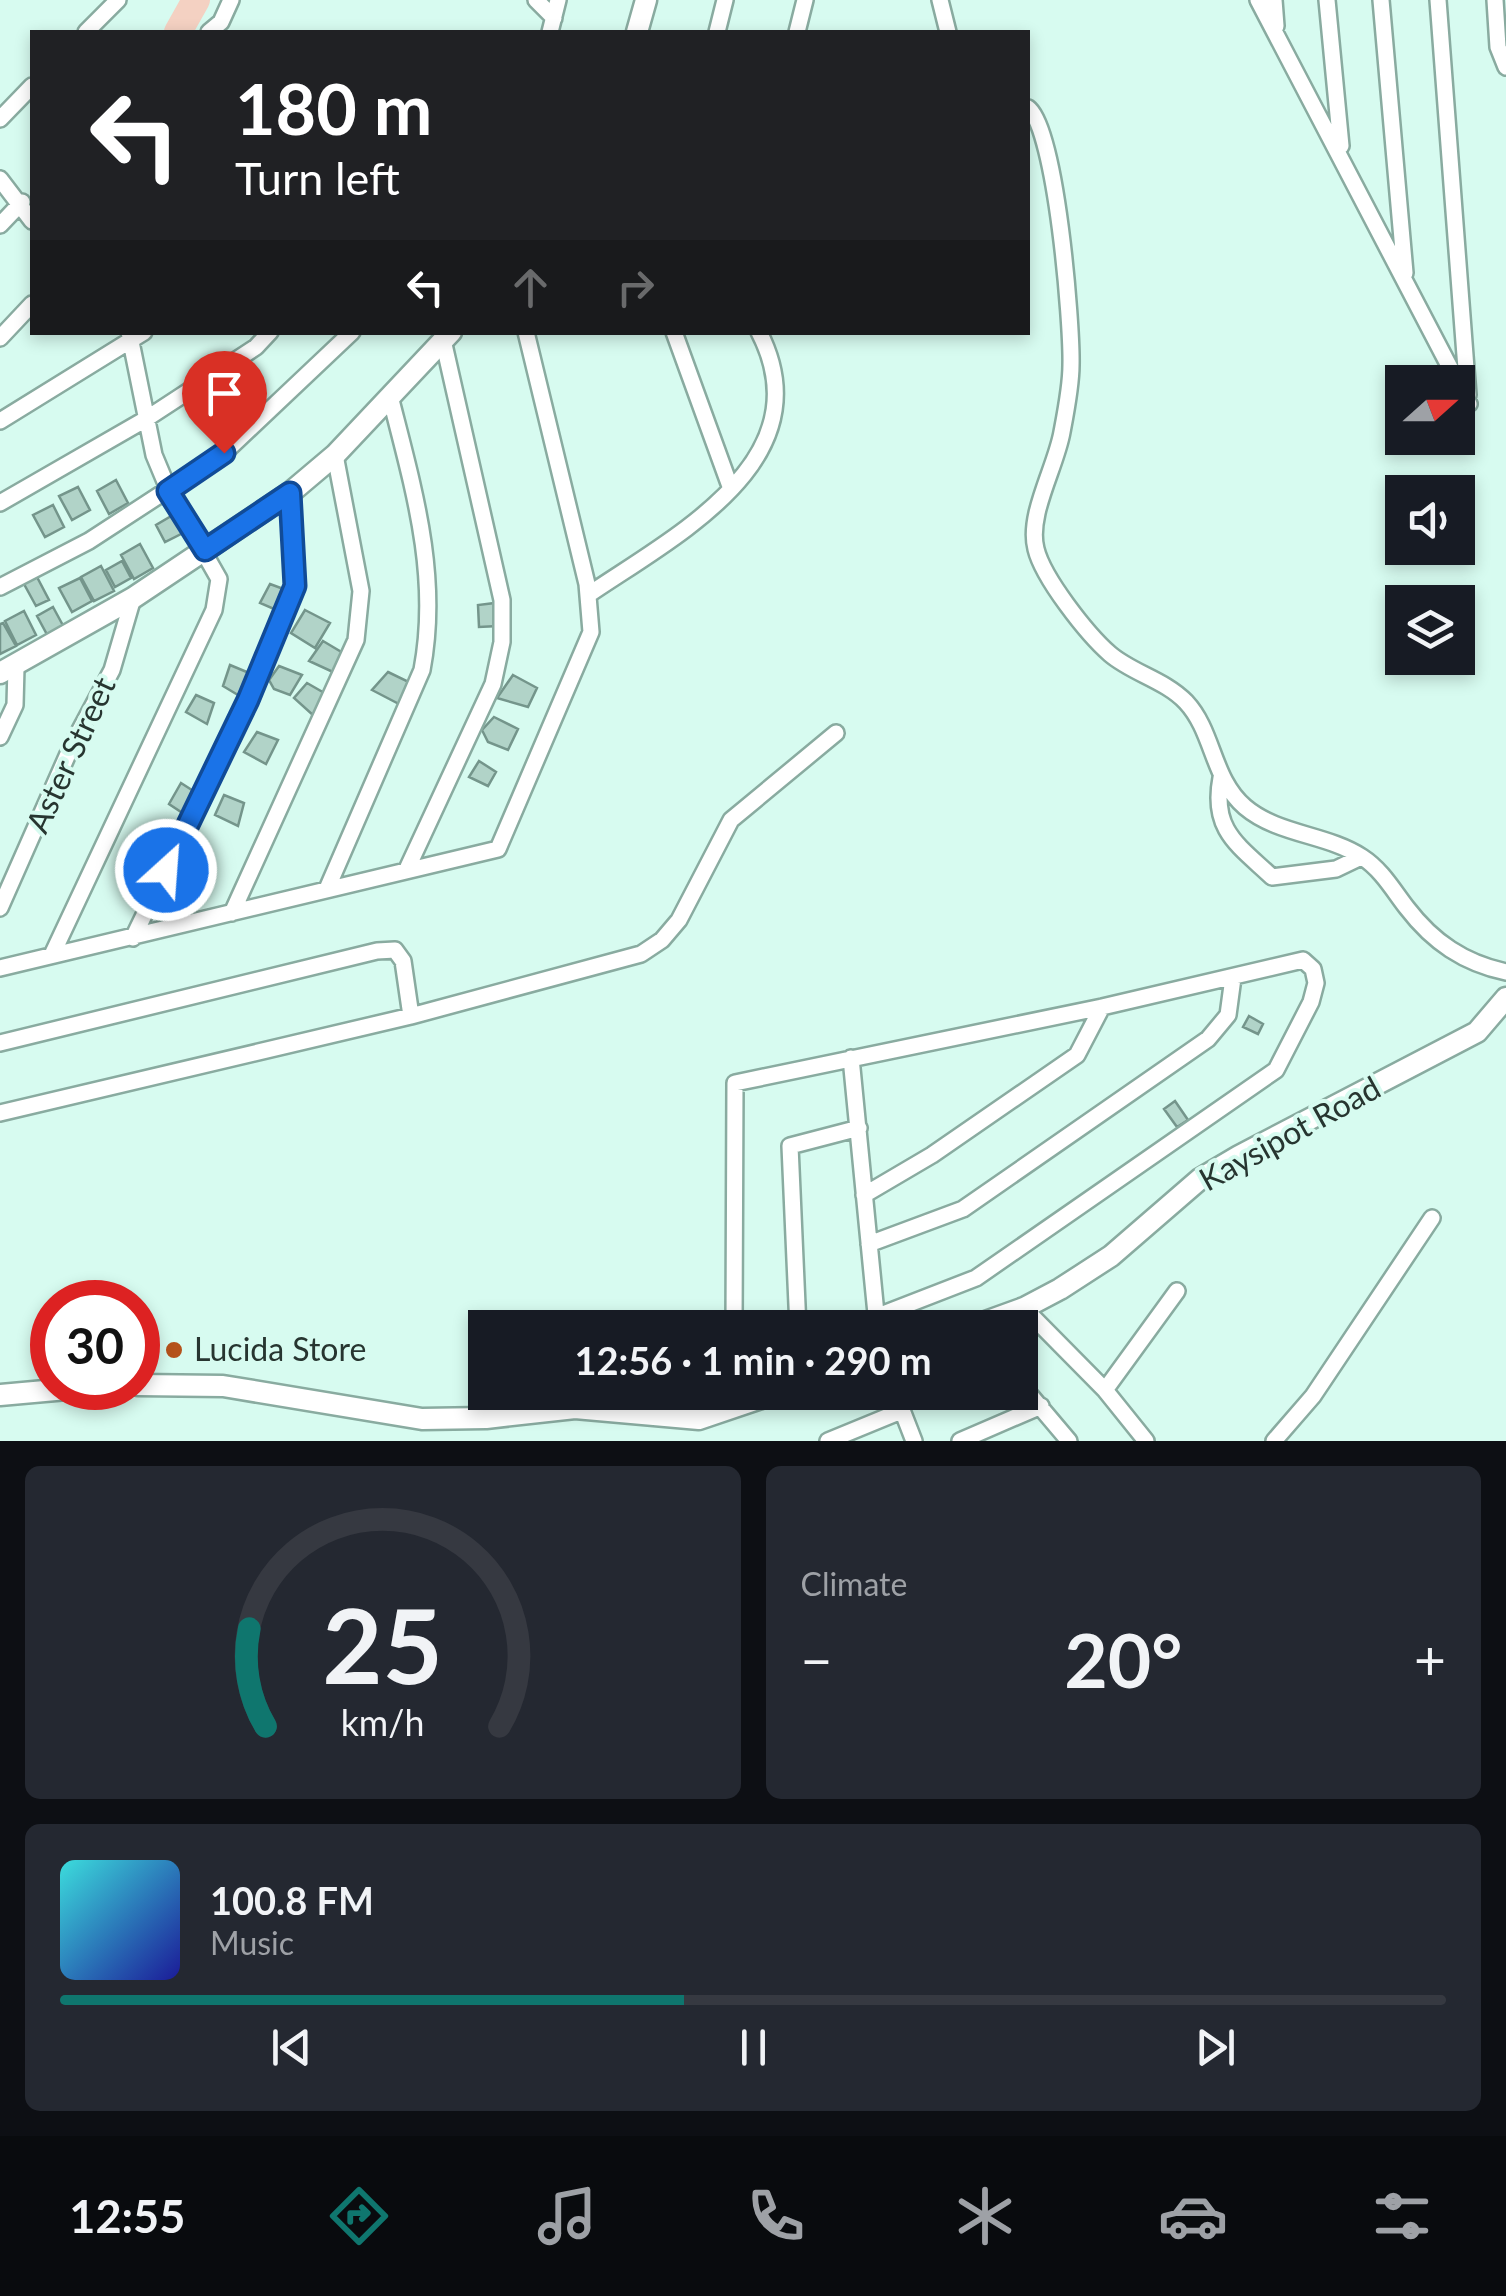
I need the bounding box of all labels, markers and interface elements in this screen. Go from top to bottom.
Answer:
text: 180 m [235,66,432,150]
icon: left [70,70,200,200]
text: Turn left [235,151,400,205]
icon: left [398,260,453,315]
icon: ahead [503,260,558,315]
icon: right [608,260,663,315]
pin [182,351,267,454]
north arrow [1385,365,1475,455]
map controls [1385,365,1475,675]
icon: arrive [197,366,252,421]
button: sound [1385,475,1475,565]
button: layers [1385,585,1475,675]
street label: Aster Street [17,670,123,838]
position arrow [114,818,218,922]
street label: Kaysipot Road [1192,1067,1387,1198]
speed limit sign: 30 [30,1280,160,1410]
place label: Lucida Store [194,1329,366,1368]
text: 12:56 · 1 min · 290 m [574,1337,932,1383]
marker: Lucida Store [163,1339,185,1361]
text: Climate [801,1564,907,1603]
text: 25 [322,1581,443,1706]
text: 20° [1064,1614,1182,1704]
text: − [801,1626,832,1692]
text: + [1414,1626,1446,1692]
text: km/h [341,1701,425,1744]
text: 100.8 FM [210,1877,374,1923]
text: Music [210,1923,294,1962]
icon: previous [264,2020,319,2075]
icon: pause [726,2020,781,2075]
icon: next [1188,2020,1243,2075]
icon: directions [324,2181,394,2251]
icon: music [532,2181,602,2251]
icon: phone [741,2181,811,2251]
icon: climate [950,2181,1020,2251]
icon: car [1158,2181,1228,2251]
icon: filters [1367,2181,1437,2251]
text: 12:55 [69,2189,185,2243]

